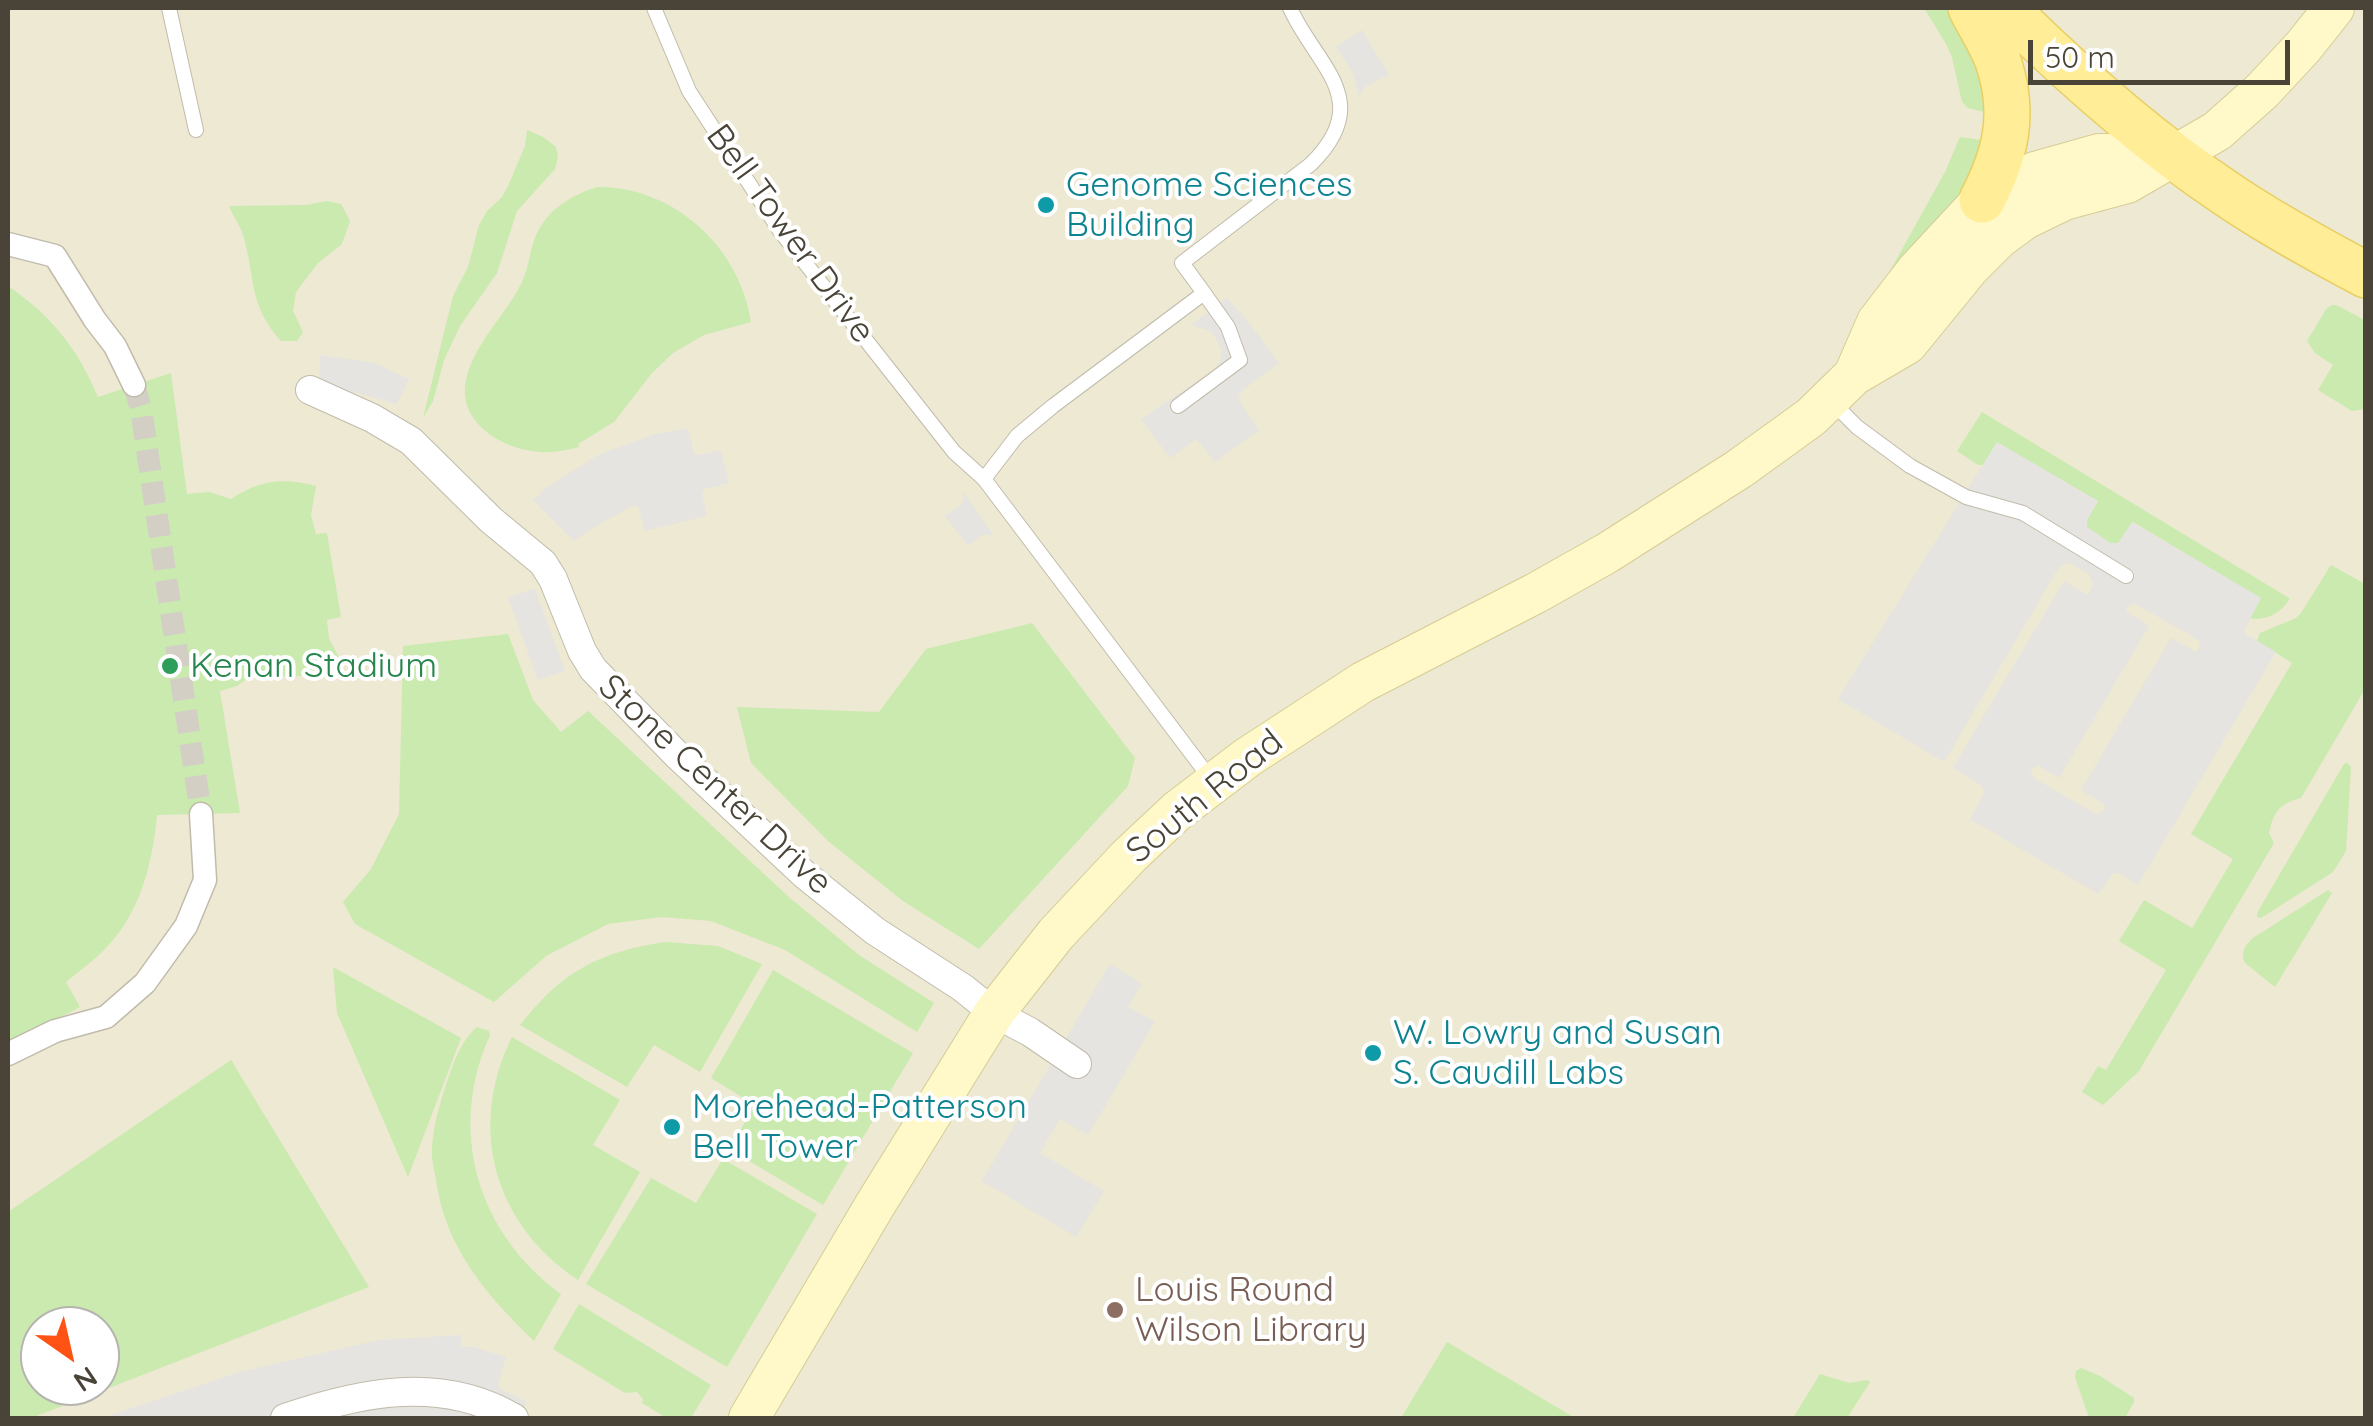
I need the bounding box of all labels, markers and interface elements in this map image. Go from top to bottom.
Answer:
scale bar [2033,20,2296,82]
text: 50 m [2045,38,2115,76]
street label: Bell Tower Drive [697,117,883,351]
place label: Genome Sciences Building [1066,164,1352,246]
marker: Genome Sciences Building [1035,194,1057,216]
place label: Kenan Stadium [190,645,437,687]
marker: Kenan Stadium [159,655,181,677]
street label: Stone Center Drive [590,666,840,904]
street label: South Road [1118,721,1292,873]
place label: W. Lowry and Susan S. Caudill Labs [1393,1012,1722,1094]
marker: W. Lowry and Susan S. Caudill Labs [1362,1042,1384,1064]
place label: Morehead-Patterson Bell Tower [692,1086,1027,1168]
marker: Morehead-Patterson Bell Tower [661,1116,683,1138]
place label: Louis Round Wilson Library [1135,1269,1367,1351]
marker: Louis Round Wilson Library [1104,1299,1126,1321]
north arrow [20,1306,120,1406]
text: N [68,1359,104,1400]

